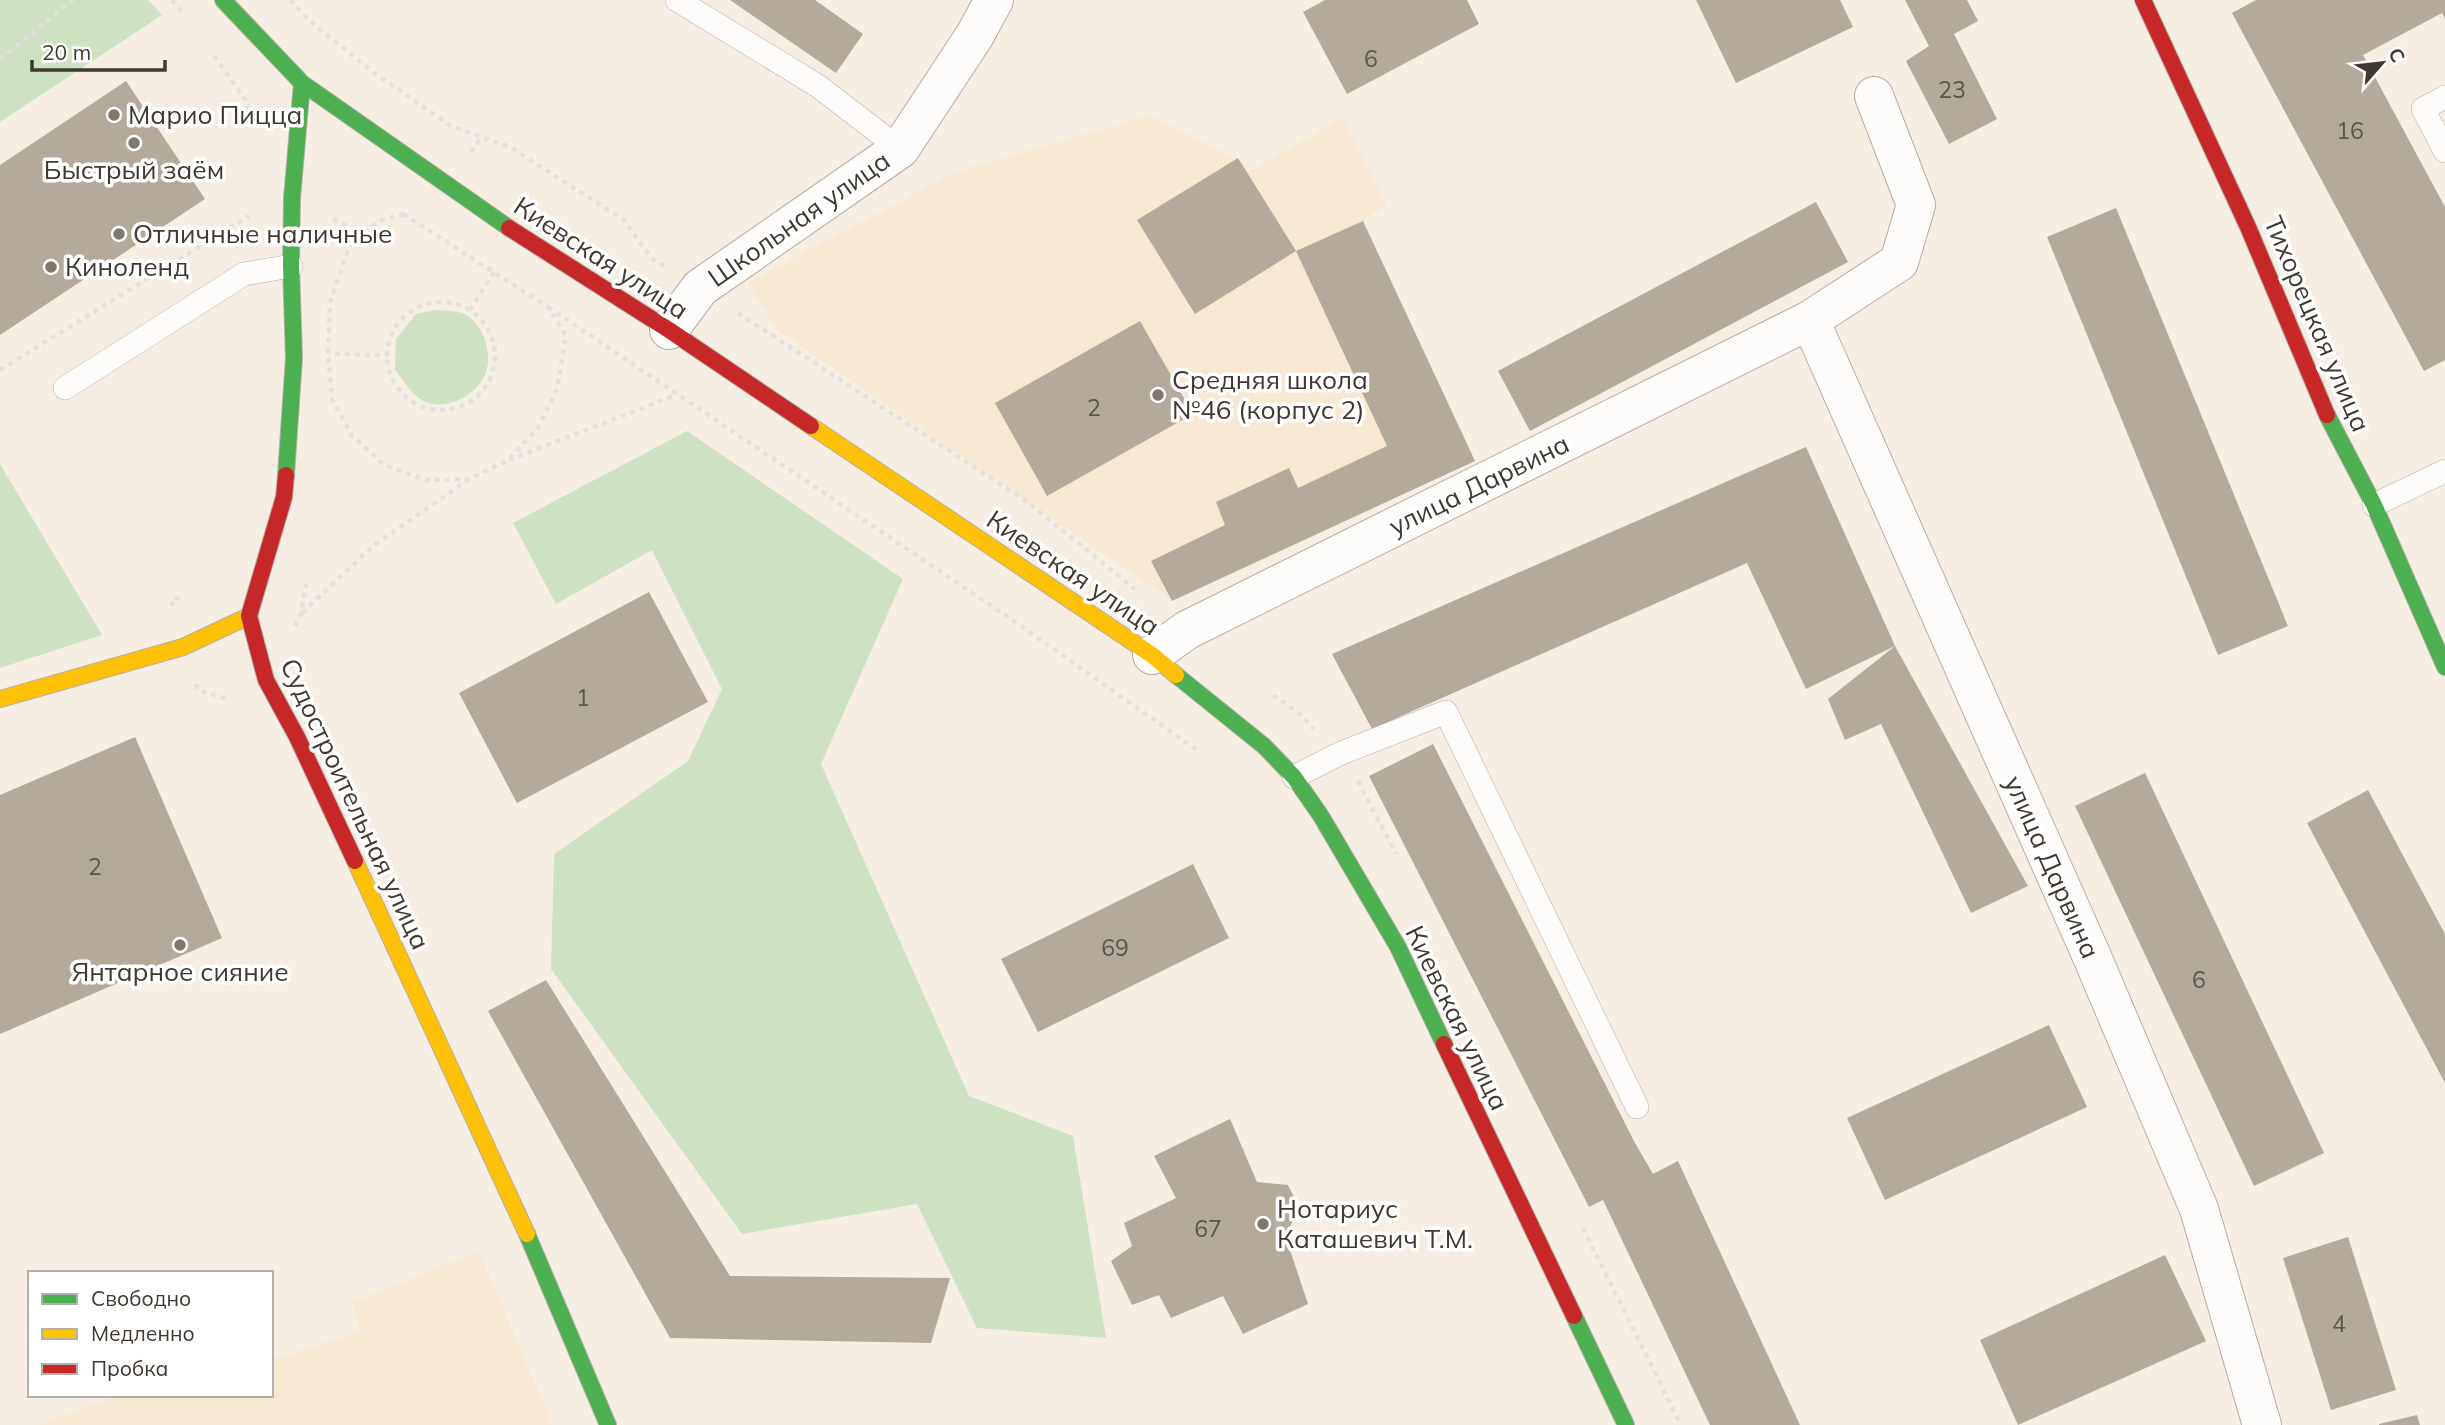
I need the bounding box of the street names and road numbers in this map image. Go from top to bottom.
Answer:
street label: Школьная улица [701,143,896,294]
street label: Киевская улица [508,189,695,326]
street label: Тихорецкая улица [2257,211,2378,437]
street label: улица Дарвина [1383,427,1574,542]
street label: Киевская улица [981,503,1166,643]
street label: Судостроительная улица [273,653,437,955]
street label: улица Дарвина [1997,770,2107,963]
street label: Киевская улица [1399,920,1516,1115]

